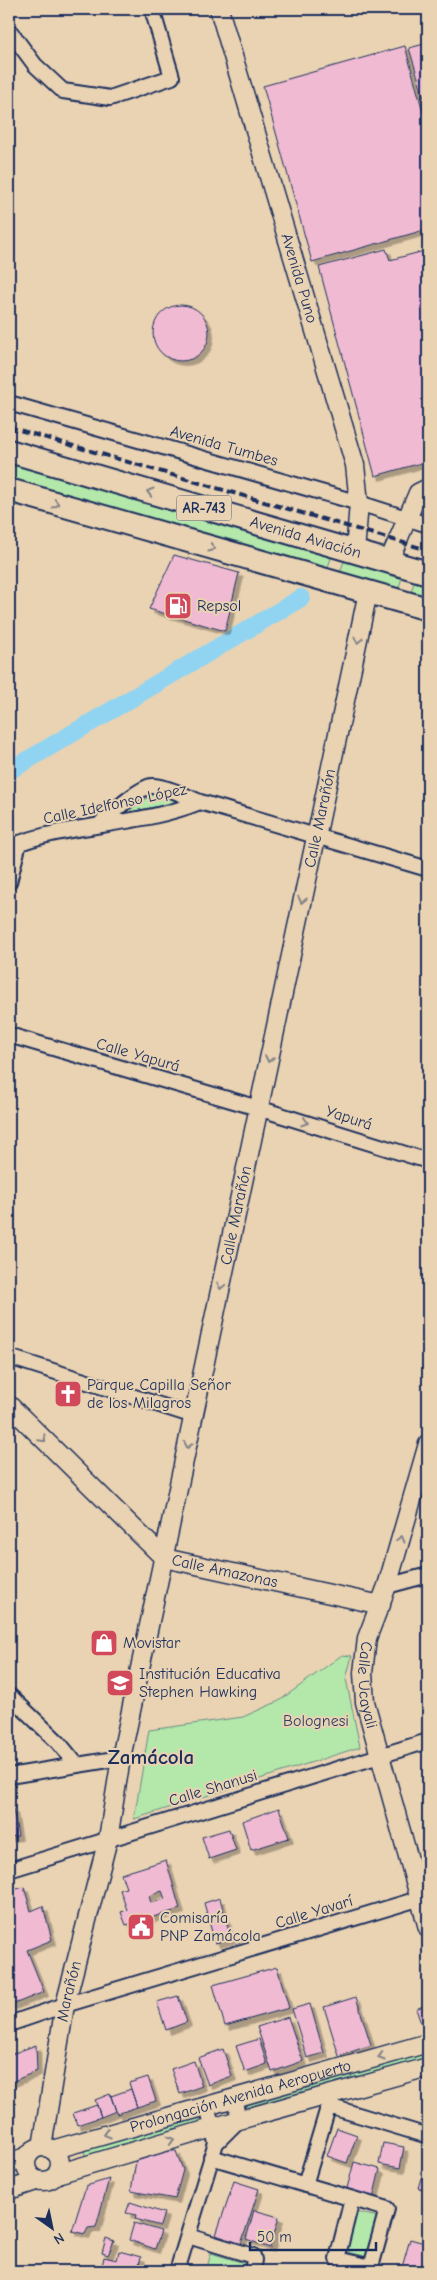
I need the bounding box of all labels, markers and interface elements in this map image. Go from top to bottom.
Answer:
street label: Avenida Puno [277,231,321,325]
street label: Avenida Tumbes [168,422,280,470]
one-way arrow [147,488,155,498]
road number: AR-743 [176,496,232,520]
one-way arrow [51,498,59,508]
street label: Avenida Aviación [248,513,363,562]
one-way arrow [207,542,216,552]
fuel station icon: Repsol [163,591,193,621]
place label: Repsol [197,597,241,615]
one-way arrow [353,635,364,644]
street label: Calle Marañón [301,767,339,869]
street label: Calle Idelfonso López [42,780,188,828]
one-way arrow [297,895,308,904]
street label: Calle Yapurá [94,1034,182,1076]
one-way arrow [264,1054,275,1063]
street label: Yapurá [324,1102,374,1134]
one-way arrow [300,1117,308,1127]
street label: Calle Marañón [217,1164,255,1267]
one-way arrow [217,1282,227,1291]
place label: Parque Capilla Señor de los Milagros [87,1376,231,1412]
church icon: Parque Capilla Señor de los Milagros [53,1379,83,1409]
one-way arrow [38,1433,47,1442]
one-way arrow [183,1441,194,1450]
one-way arrow [395,1535,405,1544]
street label: Calle Amazonas [170,1551,280,1591]
shop icon: Movistar [89,1628,119,1658]
place label: Movistar [123,1634,181,1652]
street label: Calle Ucayali [354,1640,381,1731]
place label: Institución Educativa Stephen Hawking [139,1665,281,1701]
school or university icon: Institución Educativa Stephen Hawking [105,1668,135,1698]
park label: Bolognesi [283,1712,349,1730]
district label: Zamácola [108,1745,194,1769]
street label: Calle Shanusi [167,1766,259,1810]
street label: Calle Yavarí [273,1892,355,1932]
place label: Comisaría PNP Zamácola [160,1909,261,1945]
public building icon: Comisaría PNP Zamácola [126,1912,156,1942]
street label: Marañón [53,1959,85,2023]
one-way arrow [378,2051,386,2061]
street label: Prolongación Avenida Aeropuerto [128,2056,353,2136]
one-way arrow [103,2128,112,2138]
one-way arrow [167,2136,175,2146]
north arrow [28,2202,78,2252]
scale bar [250,2220,376,2252]
text: 50 m [257,2228,292,2246]
text: N [50,2229,67,2248]

